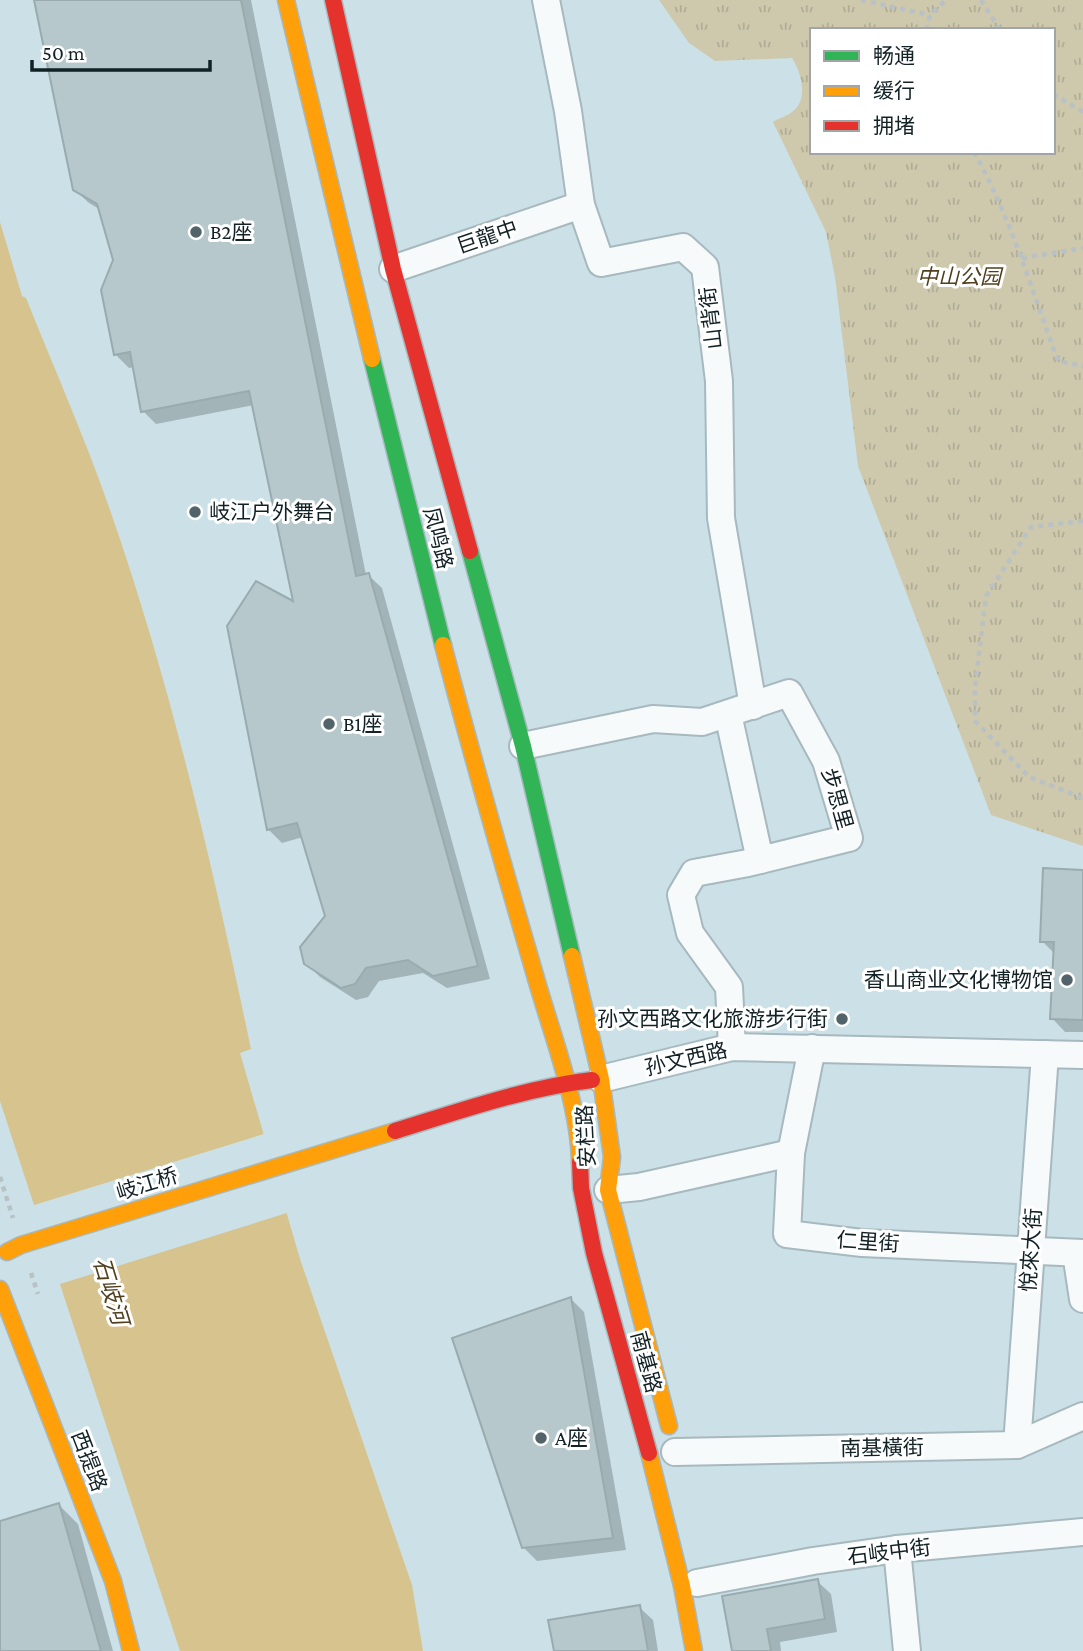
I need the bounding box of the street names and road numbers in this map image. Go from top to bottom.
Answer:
street label: 巨龍中 [453,215,521,259]
street label: 山背街 [695,285,727,351]
street label: 凤鸣路 [419,505,457,571]
street label: 步思里 [817,765,857,833]
street label: 孙文西路 [642,1038,730,1080]
street label: 安栏路 [572,1104,600,1168]
street label: 岐江桥 [113,1163,181,1205]
street label: 悅來大街 [1016,1207,1046,1293]
street label: 仁里街 [836,1228,900,1256]
street label: 南基路 [626,1328,666,1396]
street label: 西提路 [67,1427,111,1495]
street label: 南基橫街 [840,1435,924,1461]
street label: 石岐中街 [846,1535,932,1569]

